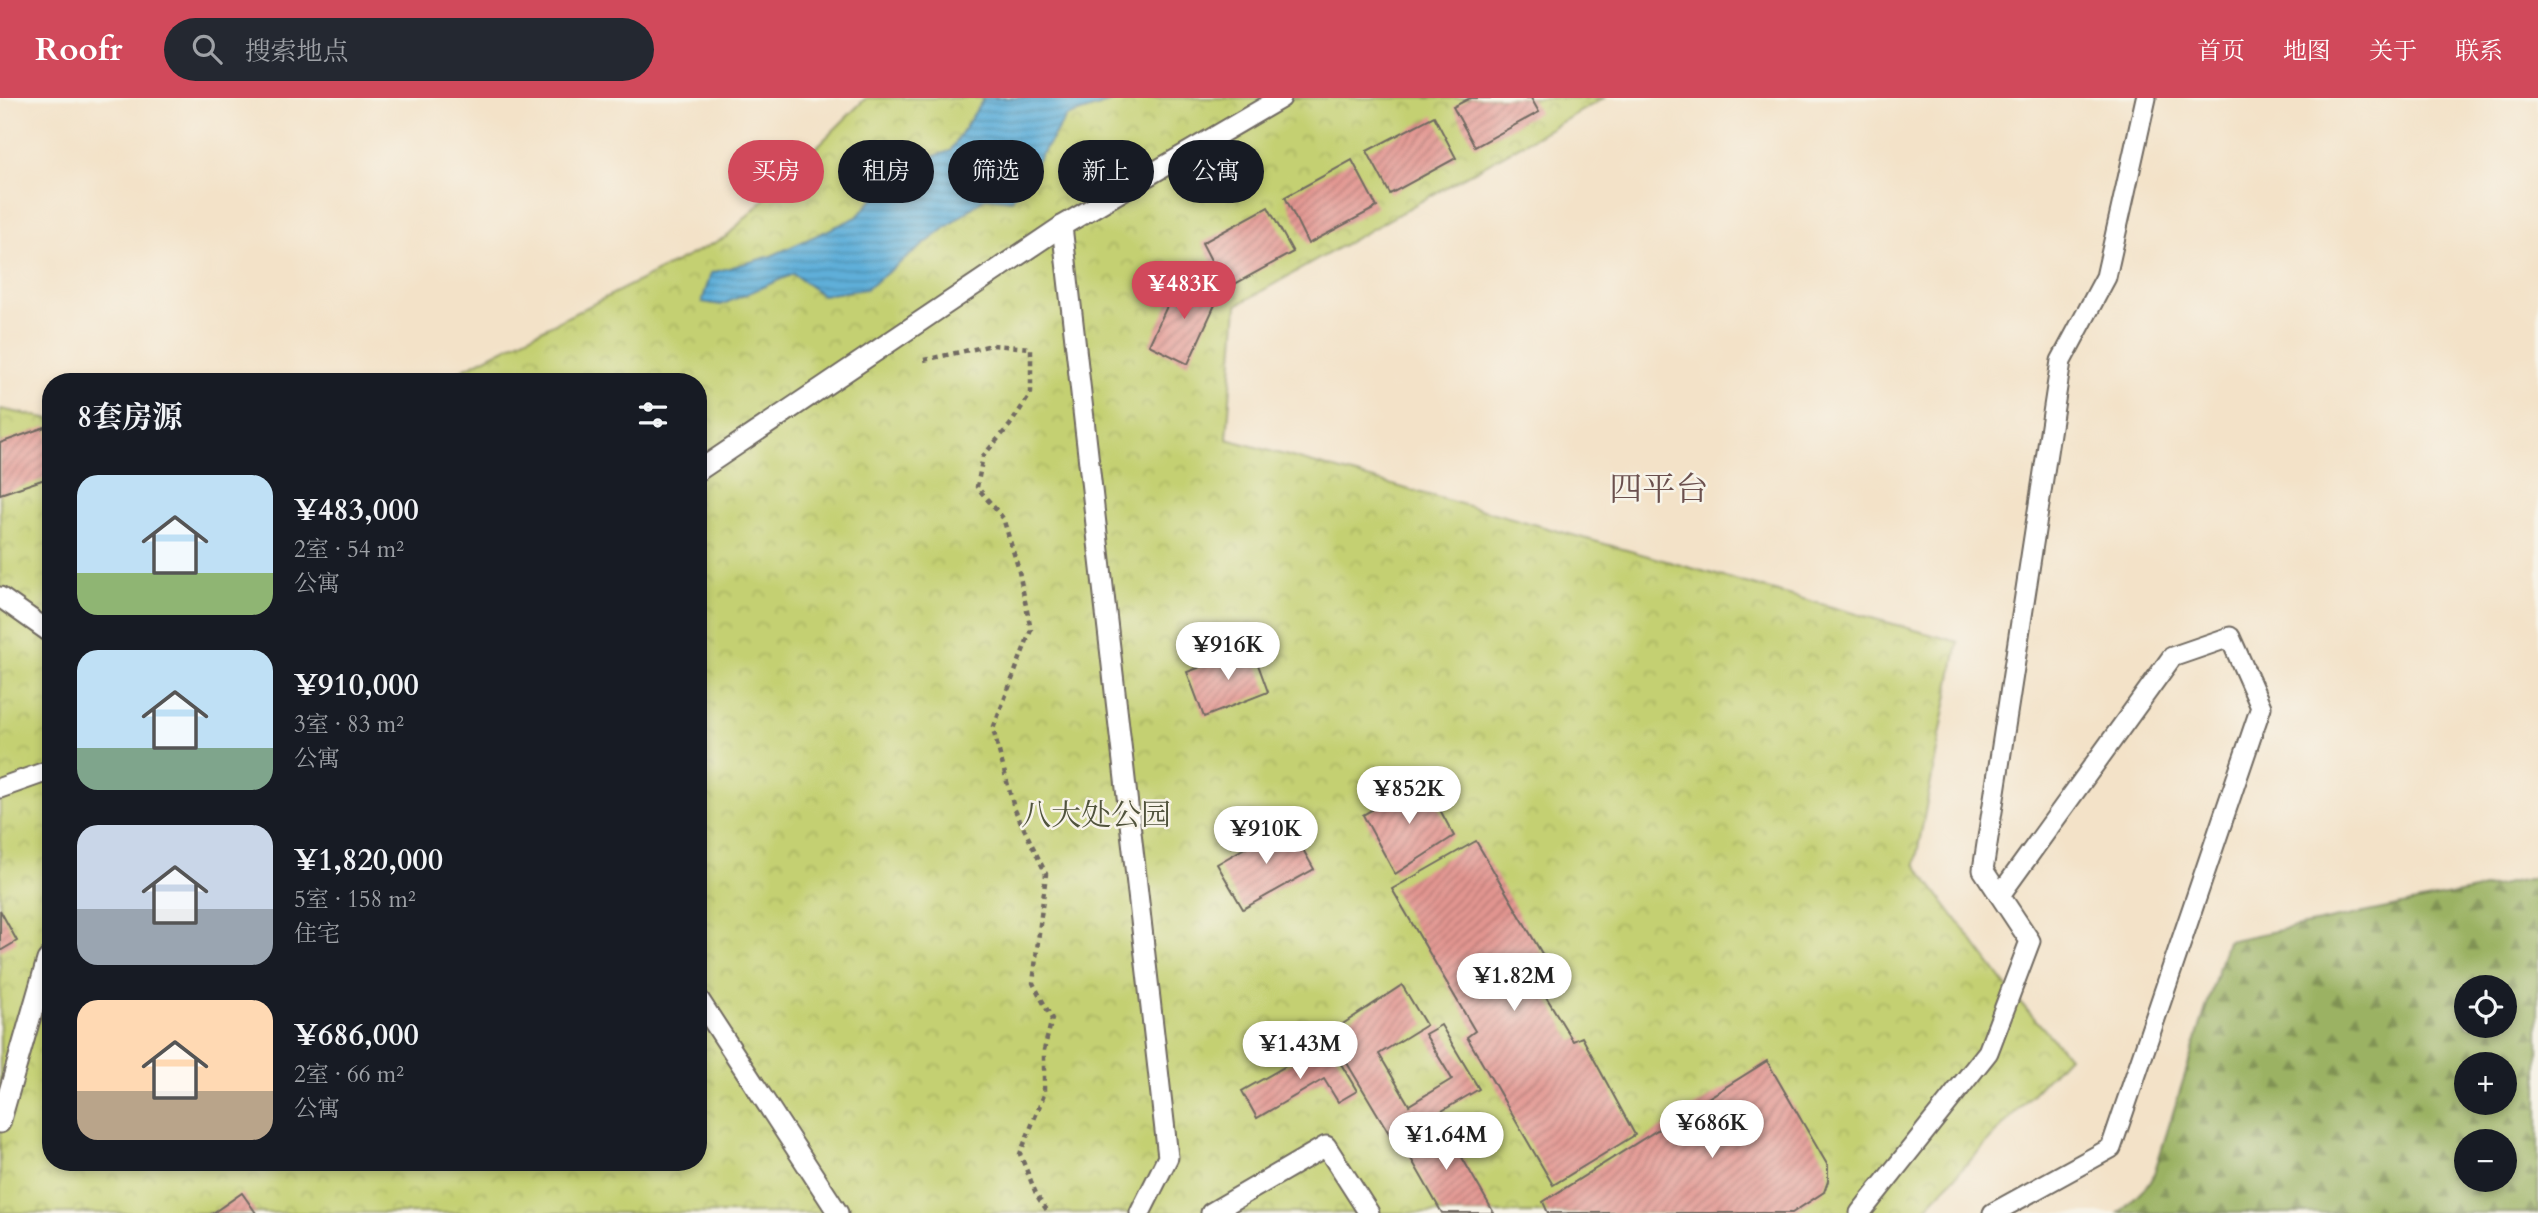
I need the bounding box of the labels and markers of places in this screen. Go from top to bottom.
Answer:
pin: ¥483K [1135,262,1233,321]
pin: ¥916K [1179,622,1277,682]
pin: ¥852K [1360,766,1458,826]
pin: ¥910K [1217,806,1315,866]
pin: ¥1.82M [1457,954,1571,1013]
pin: ¥1.43M [1243,1021,1357,1081]
pin: ¥686K [1663,1100,1761,1160]
pin: ¥1.64M [1389,1112,1503,1172]

